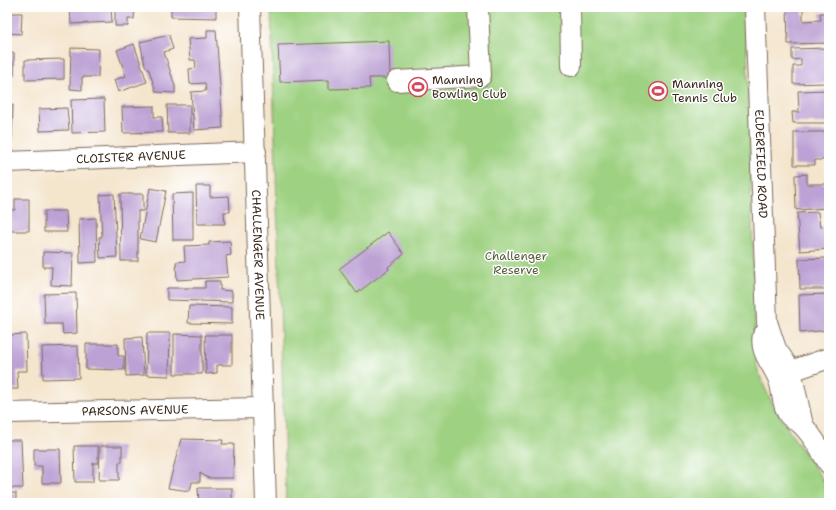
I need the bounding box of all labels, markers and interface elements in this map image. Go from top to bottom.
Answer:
place label: Manning Bowling Club [432,72,507,102]
sports icon: Manning Bowling Club [407,76,429,98]
place label: Manning Tennis Club [672,76,737,106]
sports icon: Manning Tennis Club [647,80,669,102]
street label: ELDERFIELD ROAD [751,109,771,219]
street label: CLOISTER AVENUE [76,147,186,167]
street label: CHALLENGER AVENUE [248,189,268,320]
park label: Challenger Reserve [485,248,548,278]
street label: PARSONS AVENUE [81,401,188,420]

